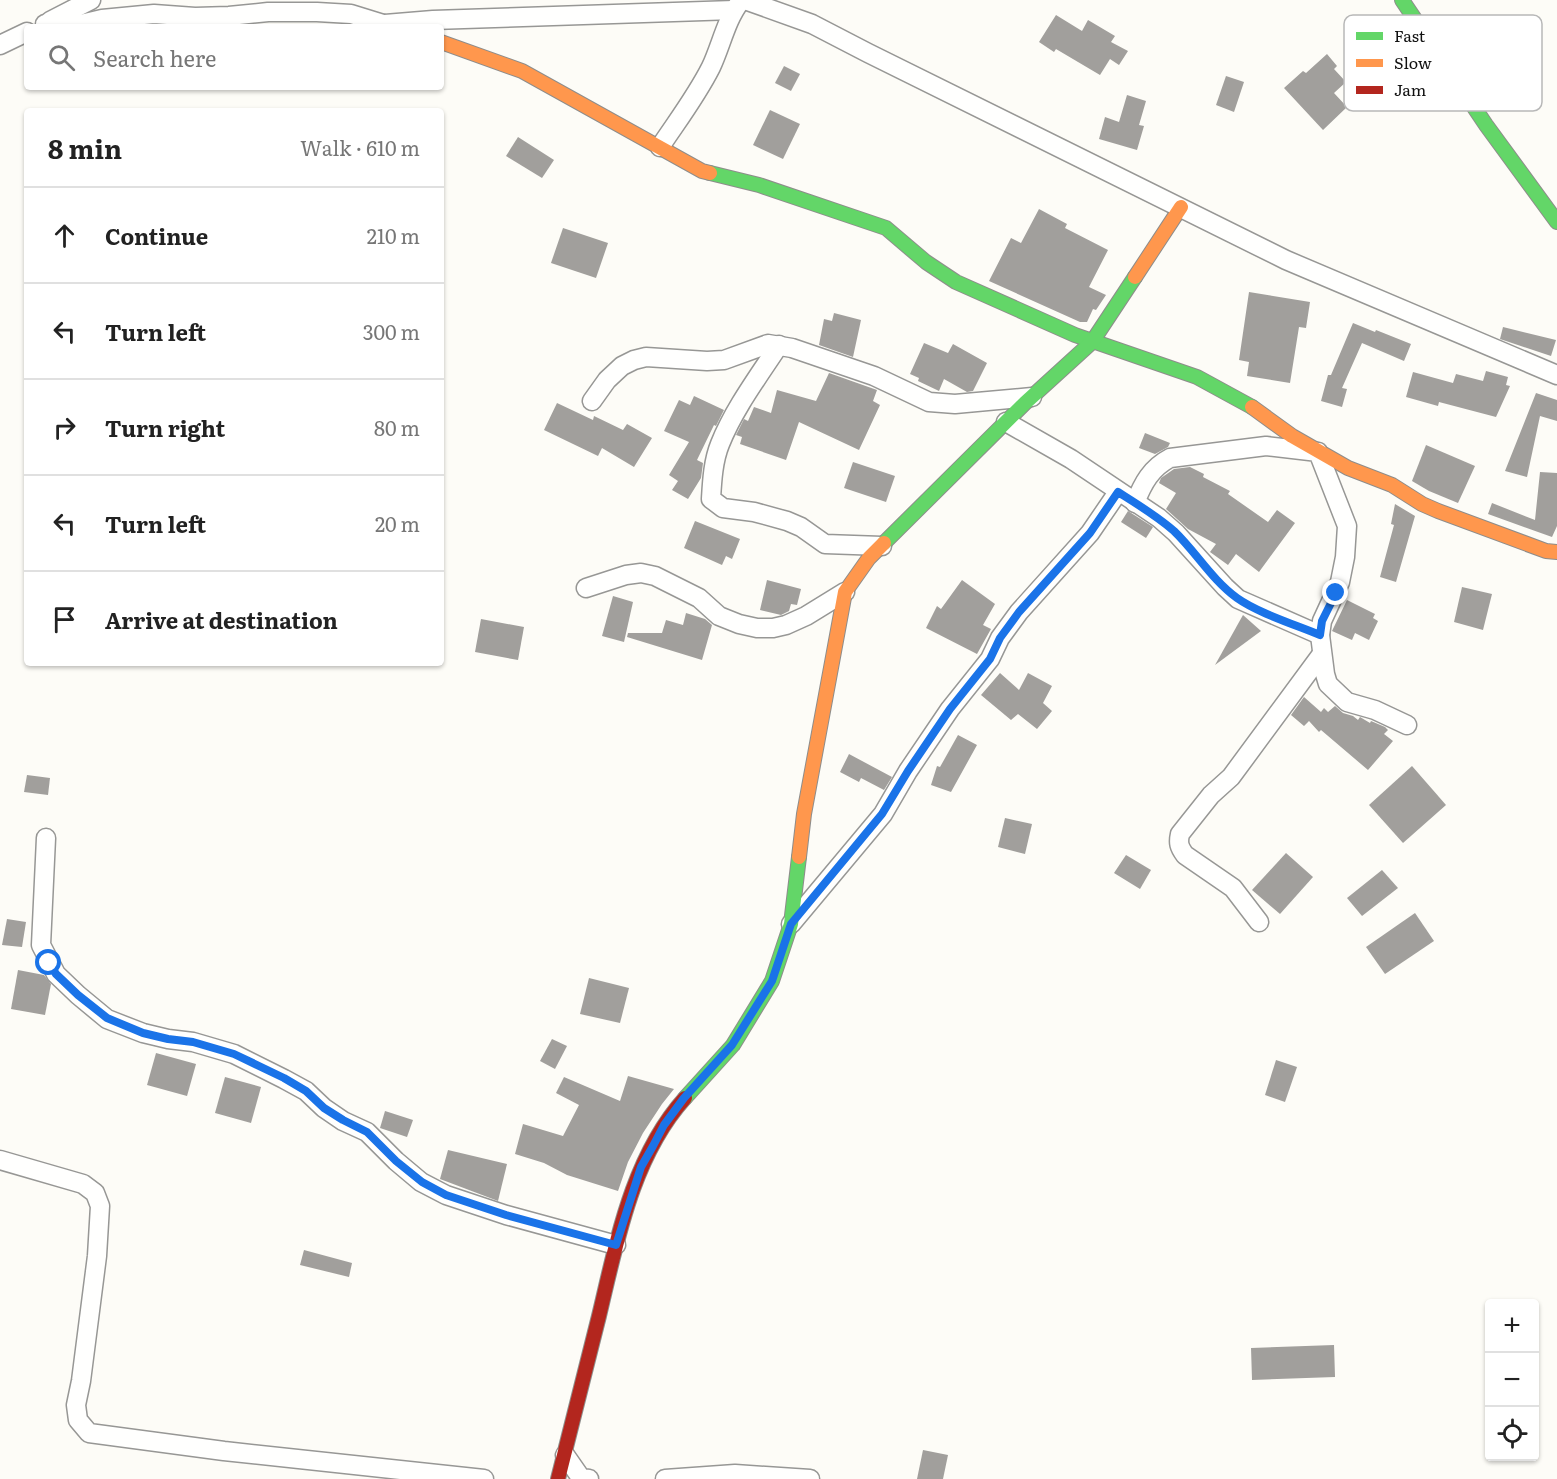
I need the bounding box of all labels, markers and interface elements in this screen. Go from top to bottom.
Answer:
legend [1344,15,1542,111]
text: Fast [1394,23,1426,47]
search box [24,24,444,90]
icon: search [45,41,78,74]
text: Search here [93,41,216,74]
text: Slow [1394,50,1432,74]
text: Jam [1394,77,1427,101]
text: 8 min [48,128,122,167]
text: Walk · 610 m [300,132,420,162]
icon: ahead [48,219,81,252]
text: Continue [105,219,208,252]
text: 210 m [367,220,420,250]
icon: left [48,315,81,348]
text: Turn left [105,315,206,348]
text: 300 m [363,316,420,346]
icon: right [48,411,81,444]
text: Turn right [105,411,225,444]
text: 80 m [374,412,420,442]
icon: left [48,507,81,540]
text: Turn left [105,507,206,540]
text: 20 m [375,508,420,538]
route end [1322,579,1348,605]
icon: arrive [48,603,81,636]
text: Arrive at destination [105,603,338,636]
route start [35,949,61,975]
map controls [1485,1299,1539,1461]
button: + [1485,1299,1539,1353]
button: − [1485,1353,1539,1407]
button: locate [1485,1407,1539,1461]

